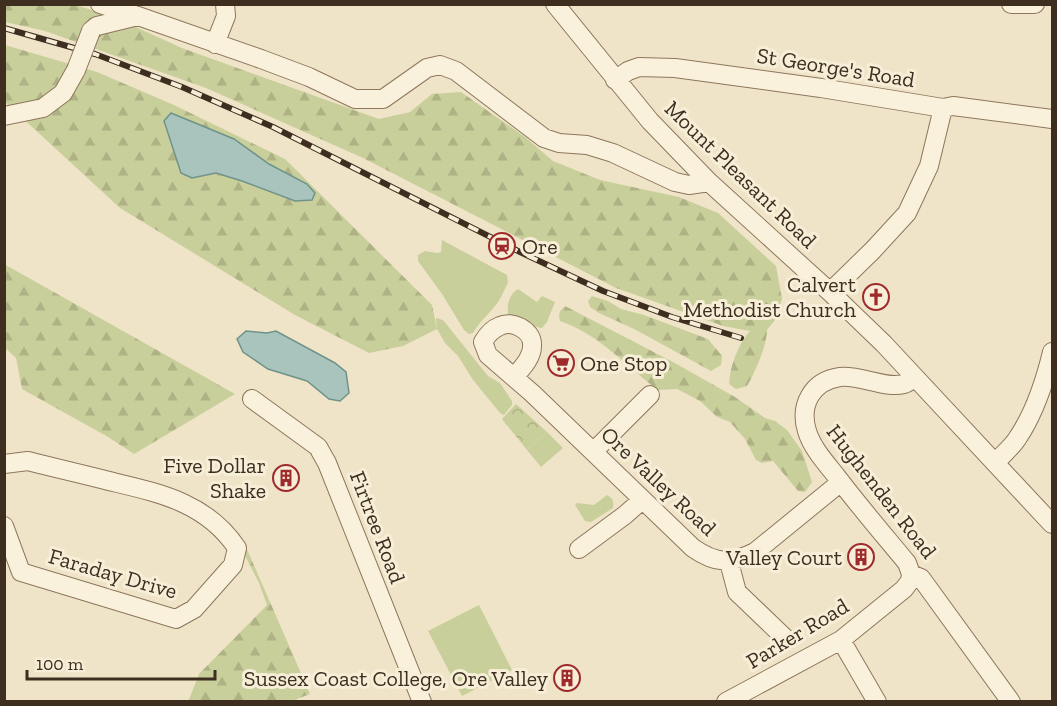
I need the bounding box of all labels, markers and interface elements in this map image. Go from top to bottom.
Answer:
street label: St George's Road [755,42,917,93]
street label: Mount Pleasant Road [659,95,822,254]
station icon: Ore [487,231,517,261]
place label: Ore [522,233,558,260]
place label: Calvert Methodist Church [683,271,857,323]
church icon: Calvert Methodist Church [861,282,891,312]
supermarket icon: One Stop [546,348,576,378]
place label: One Stop [580,350,667,377]
street label: Hughenden Road [821,419,942,564]
street label: Ore Valley Road [595,421,722,542]
place label: Five Dollar Shake [163,452,266,504]
building icon: Five Dollar Shake [271,463,301,493]
street label: Firtree Road [344,467,411,587]
street label: Faraday Drive [46,542,180,605]
building icon: Valley Court [846,542,876,572]
place label: Valley Court [725,544,843,571]
street label: Parker Road [741,592,853,675]
scale bar [27,643,214,681]
text: 100 m [36,653,84,675]
building icon: Sussex Coast College, Ore Valley [552,663,582,693]
place label: Sussex Coast College, Ore Valley [244,665,549,692]

